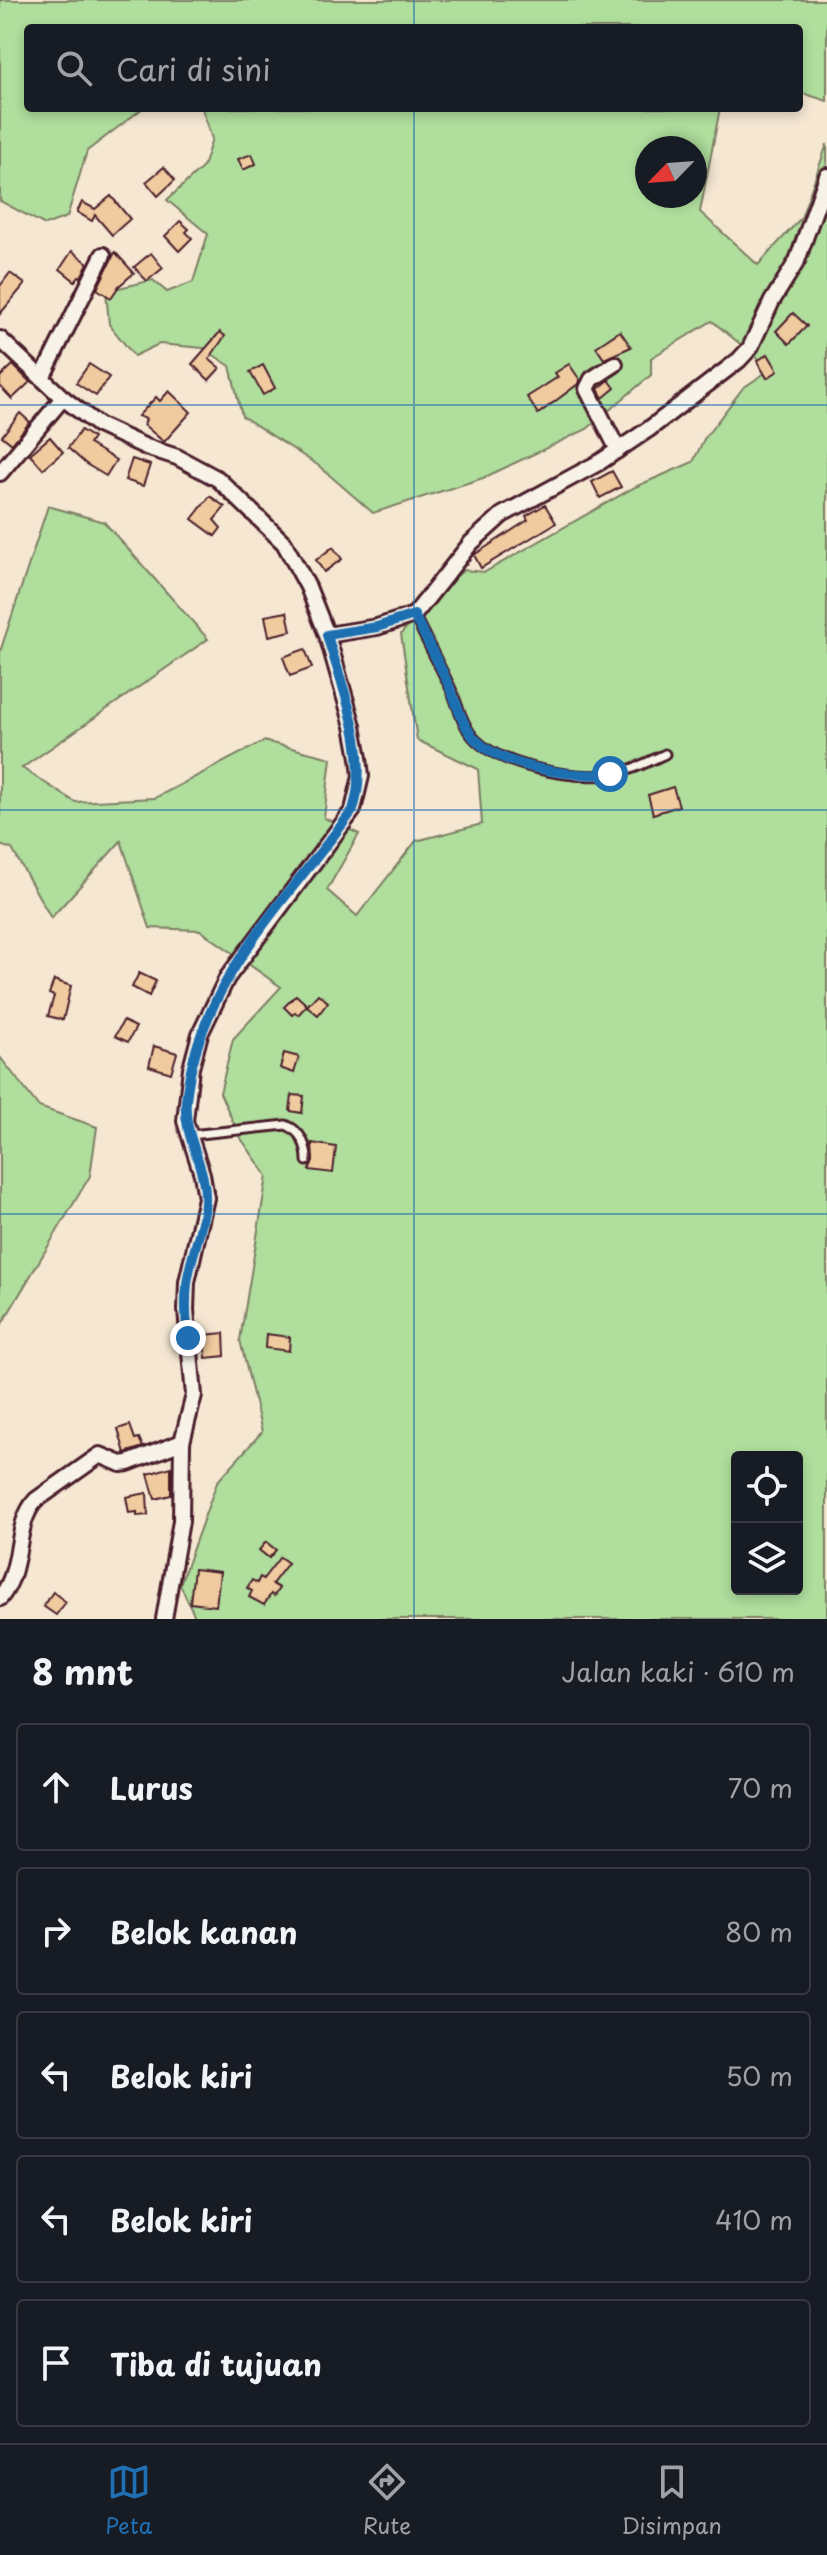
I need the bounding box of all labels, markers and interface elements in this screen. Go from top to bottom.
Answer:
search box [24,24,803,112]
icon: search [52,46,96,90]
text: Cari di sini [116,46,271,91]
north arrow [635,136,707,208]
route start [592,756,628,792]
route end [170,1320,206,1356]
map controls [731,1451,803,1595]
button: locate [731,1451,803,1523]
button: layers [731,1523,803,1595]
text: 8 mnt [32,1645,133,1697]
text: Jalan kaki · 610 m [562,1652,795,1691]
icon: ahead [34,1765,78,1809]
text: Lurus [110,1765,193,1810]
text: 70 m [728,1768,793,1807]
icon: right [34,1909,78,1953]
text: Belok kanan [110,1909,297,1954]
text: 80 m [725,1912,793,1951]
icon: left [34,2053,78,2097]
text: Belok kiri [110,2053,252,2098]
text: 50 m [726,2056,793,2095]
icon: left [34,2197,78,2241]
text: Belok kiri [110,2197,252,2242]
text: 410 m [715,2200,793,2239]
icon: arrive [34,2341,78,2385]
text: Tiba di tujuan [110,2341,322,2386]
tab: Peta [105,2460,152,2541]
tab: Rute [363,2460,411,2541]
tab: Disimpan [621,2460,722,2541]

